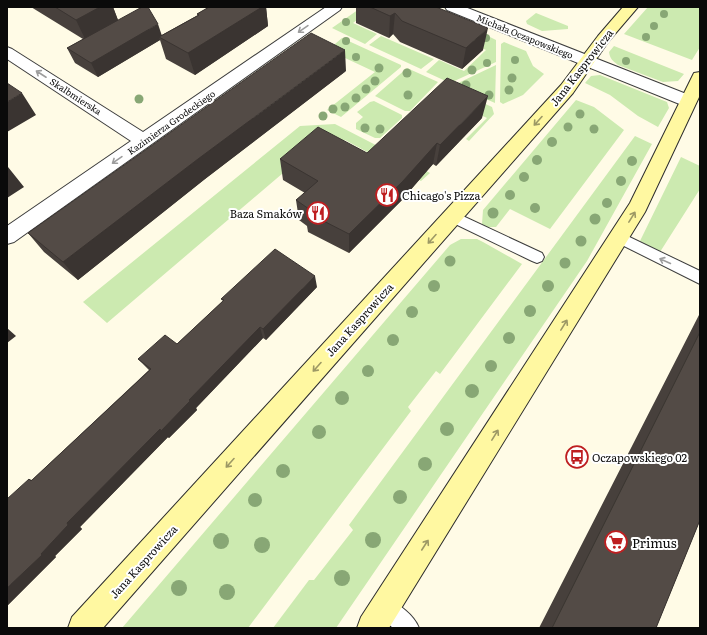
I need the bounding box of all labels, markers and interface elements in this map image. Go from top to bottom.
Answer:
street label: Michała Oczapowskiego [475,10,575,62]
one-way arrow [298,25,309,33]
street label: Jana Kasprowicza [546,25,616,109]
one-way arrow [36,70,47,78]
street label: Skalbmierska [47,74,105,118]
street label: Kazimierza Grodeckiego [124,86,218,158]
one-way arrow [533,116,542,126]
one-way arrow [111,156,122,164]
restaurant icon: Chicago's Pizza [374,182,400,208]
place label: Chicago's Pizza [402,187,480,203]
restaurant icon: Baza Smaków [305,200,331,226]
place label: Baza Smaków [230,205,303,221]
one-way arrow [628,212,636,223]
one-way arrow [428,233,437,243]
one-way arrow [659,256,671,264]
street label: Jana Kasprowicza [322,279,396,359]
one-way arrow [560,320,568,331]
one-way arrow [313,361,322,371]
one-way arrow [491,430,499,441]
bus stop icon: Oczapowskiego 02 [564,444,590,470]
place label: Oczapowskiego 02 [592,449,687,465]
one-way arrow [226,458,235,469]
street label: Jana Kasprowicza [106,521,180,601]
supermarket icon: Primus [603,529,629,555]
place label: Primus [632,533,677,552]
one-way arrow [421,540,429,551]

